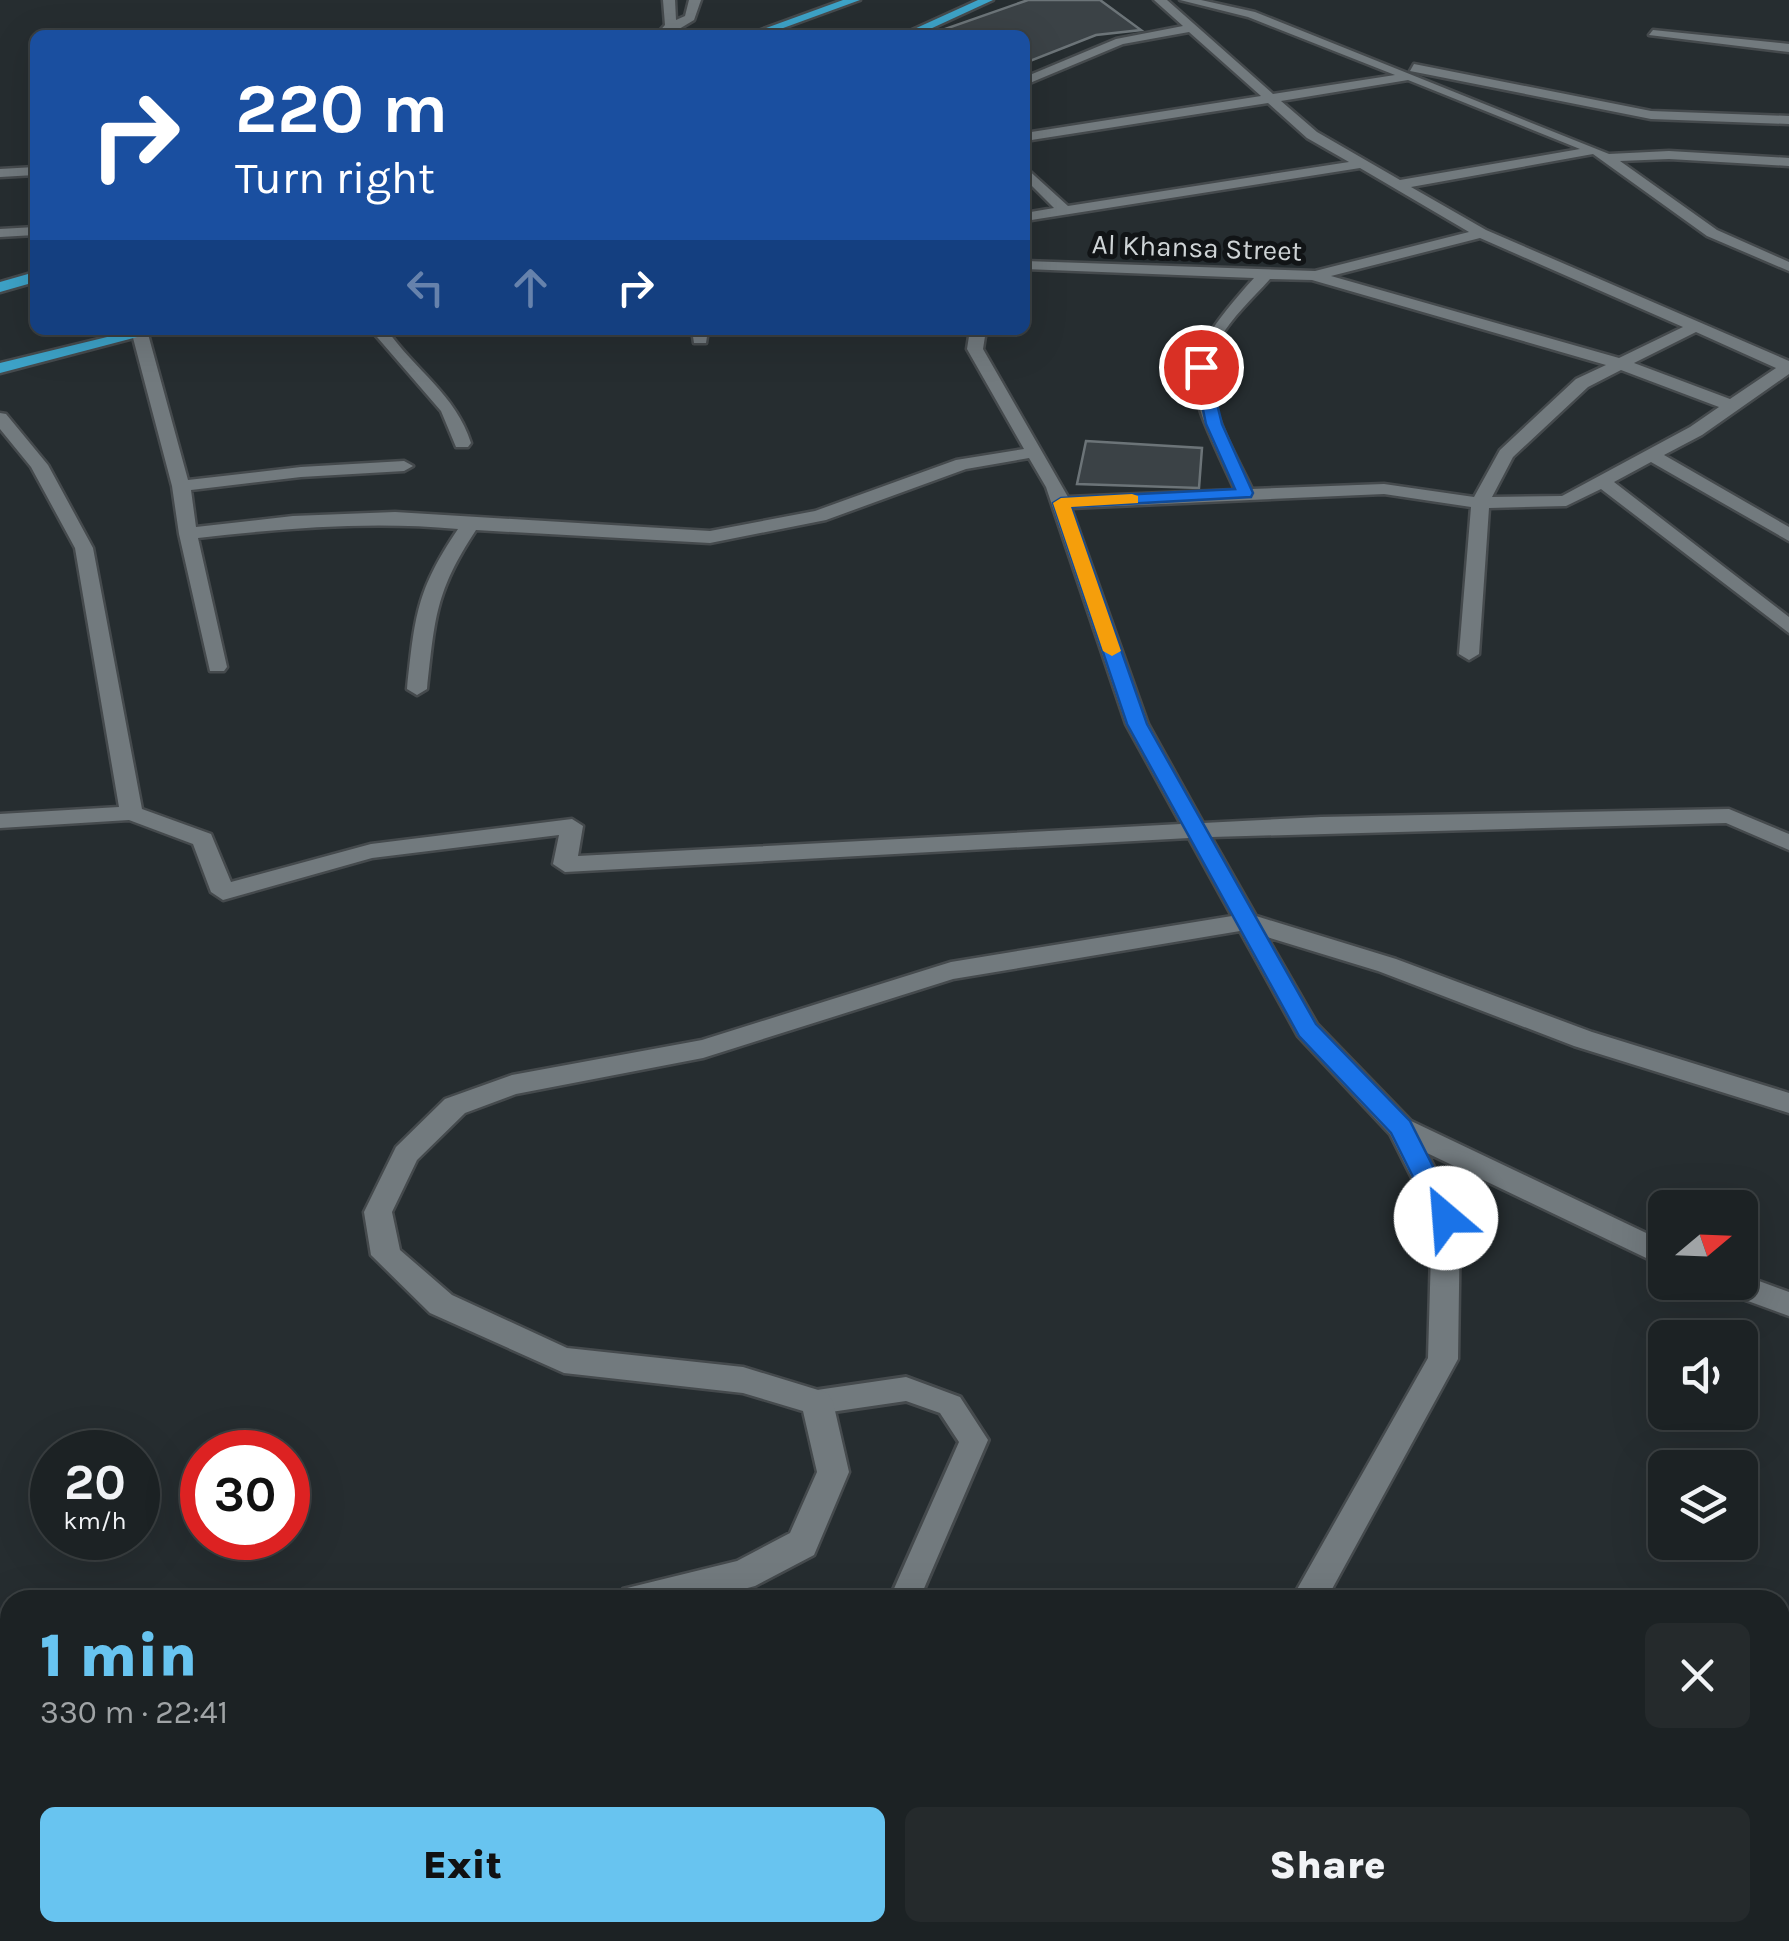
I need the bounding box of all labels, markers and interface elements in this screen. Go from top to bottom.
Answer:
text: 220 m [235,68,448,150]
icon: right [70,70,200,200]
text: Turn right [235,152,435,204]
street label: Al Khansa Street [1091,227,1303,268]
icon: left [398,260,453,315]
icon: ahead [503,260,558,315]
icon: right [608,260,663,315]
pin [1159,325,1244,410]
icon: arrive [1174,340,1229,395]
position arrow [1394,1166,1498,1270]
north arrow [1648,1190,1758,1300]
map controls [1648,1190,1758,1560]
button: sound [1648,1320,1758,1430]
speed limit sign: 30 [180,1430,310,1560]
button: layers [1648,1450,1758,1560]
text: 20 [64,1453,126,1512]
text: km/h [63,1506,127,1535]
text: 1 min [40,1621,197,1691]
button: close [1645,1623,1750,1728]
text: 330 m · 22:41 [40,1694,228,1731]
button: Exit [40,1807,885,1922]
button: Share [905,1807,1750,1922]

